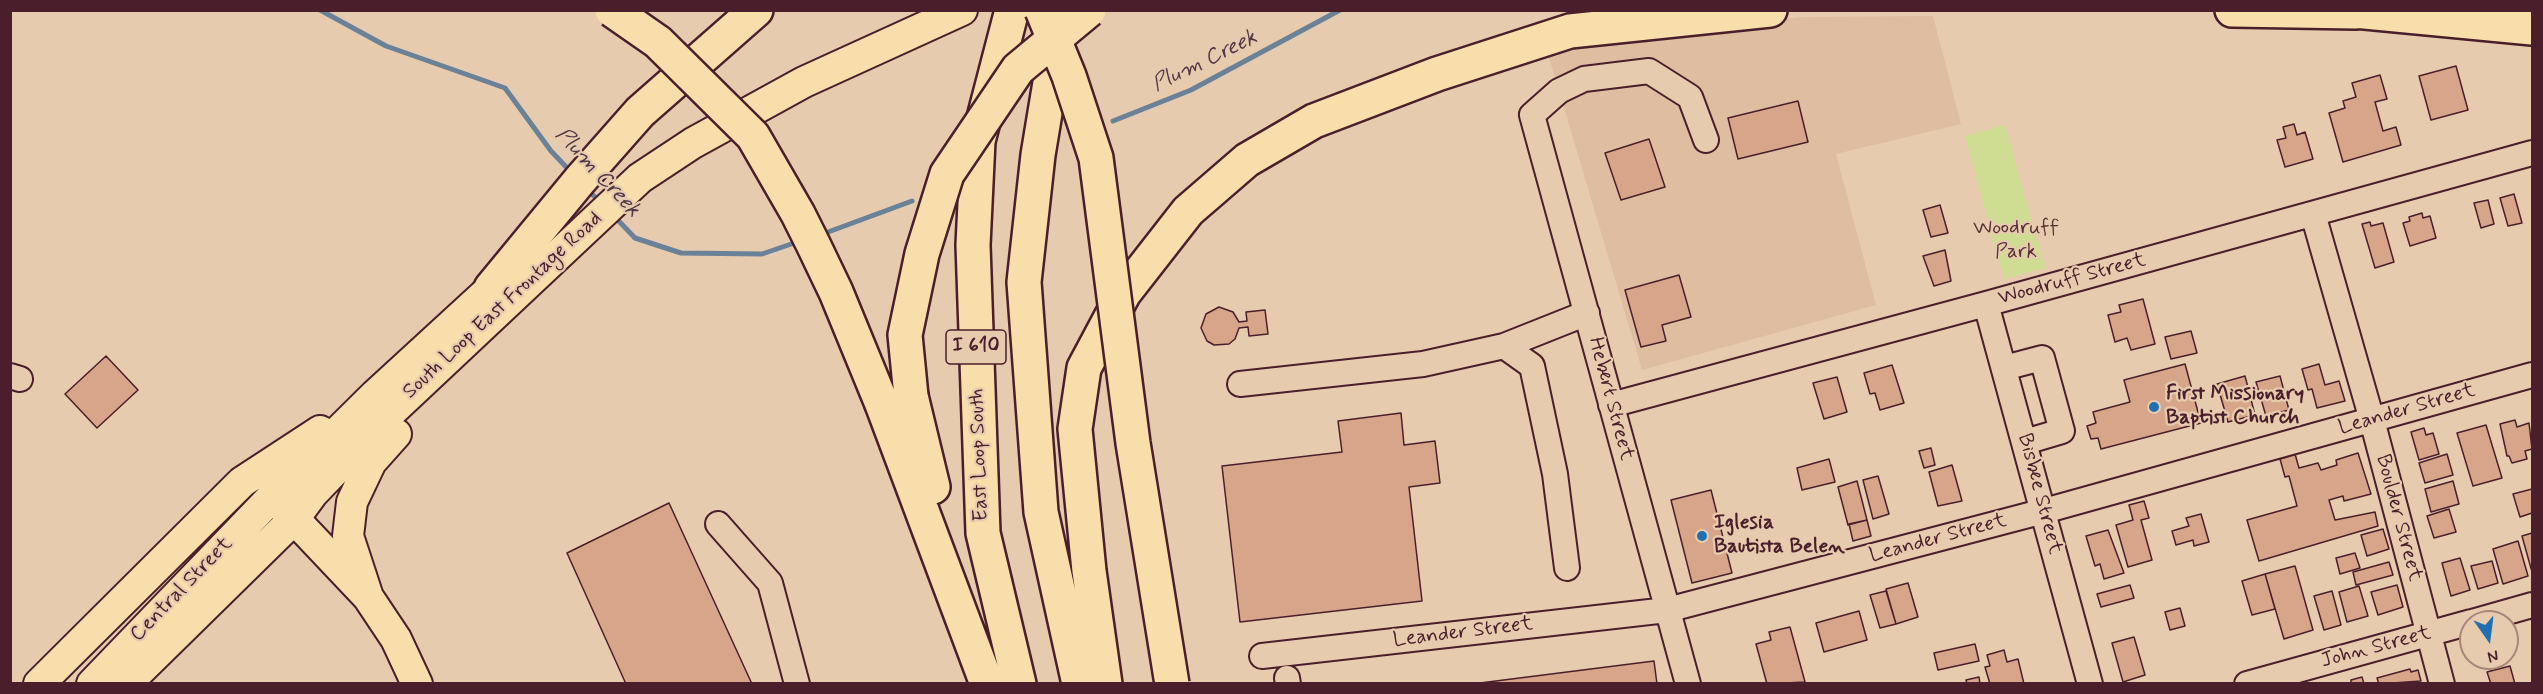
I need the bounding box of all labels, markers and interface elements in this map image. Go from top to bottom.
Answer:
water label: Plum Creek [1148,25,1262,99]
water label: Plum Creek [549,123,645,223]
street label: South Loop East Frontage Road [398,207,608,405]
park label: Woodruff Park [1973,216,2059,266]
street label: Woodruff Street [1996,248,2148,312]
road number: I 610 [946,330,1006,364]
street label: Hebert Street [1581,335,1639,463]
street label: Leander Street [2336,378,2478,442]
place label: First Missionary Baptist Church [2166,382,2304,432]
street label: East Loop South [965,388,995,522]
marker: First Missionary Baptist Church [2147,400,2161,414]
street label: Bisbee Street [2011,431,2067,557]
street label: Boulder Street [2369,452,2427,584]
street label: Leander Street [1867,509,2009,569]
place label: Iglesia Bautista Belen [1714,511,1845,561]
marker: Iglesia Bautista Belen [1695,529,1709,543]
street label: Central Street [126,532,238,648]
north arrow [2459,610,2519,670]
street label: Leander Street [1392,612,1534,654]
street label: John Street [2318,621,2434,675]
text: N [2485,645,2501,667]

